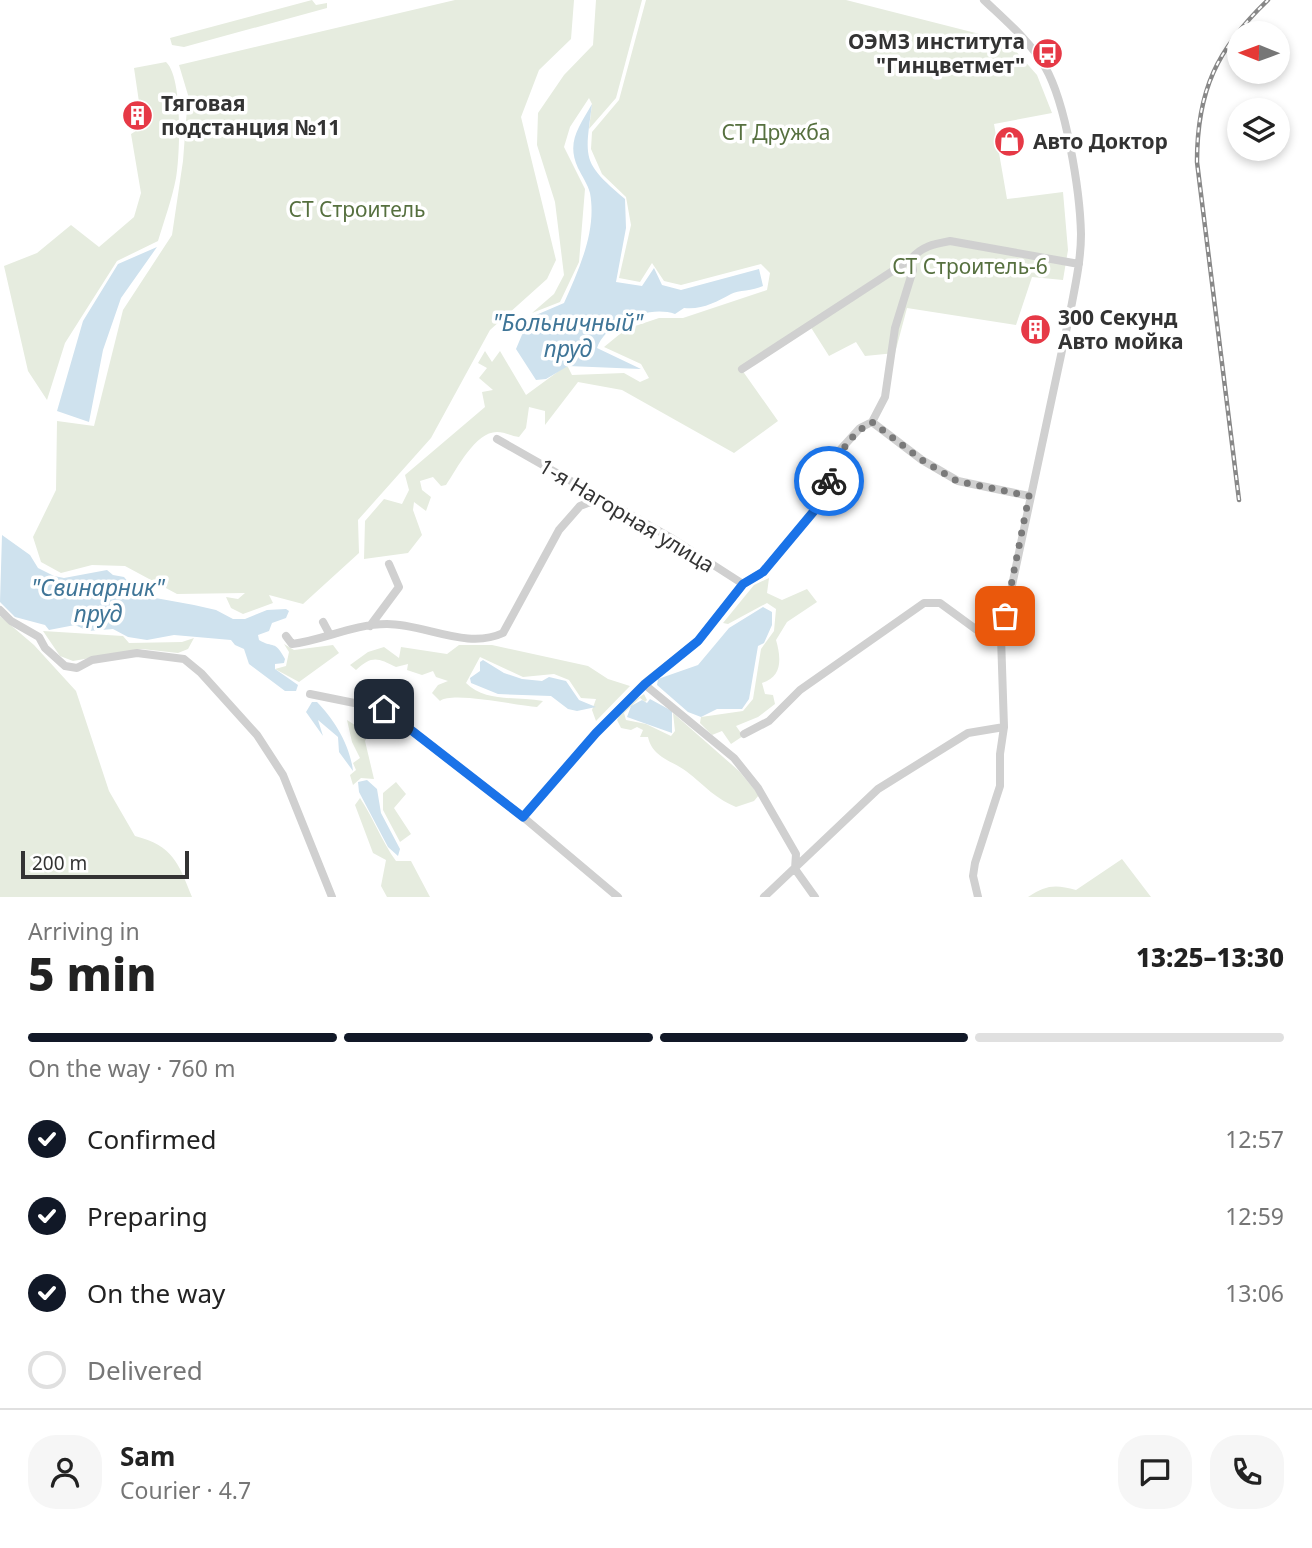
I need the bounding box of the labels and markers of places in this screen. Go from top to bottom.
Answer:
place label: ОЭМЗ института "Гинцветмет" [848,27,1025,79]
bus stop icon: ОЭМЗ института "Гинцветмет" [1031,36,1065,70]
place label: Тяговая подстанция №11 [161,89,340,141]
building icon: Тяговая подстанция №11 [121,98,155,132]
shop icon: Авто Доктор [993,124,1027,158]
place label: Авто Доктор [1033,127,1168,155]
place label: 300 Секунд Авто мойка [1058,303,1184,355]
building icon: 300 Секунд Авто мойка [1018,312,1052,346]
pin [975,586,1035,646]
pin [354,679,414,739]

